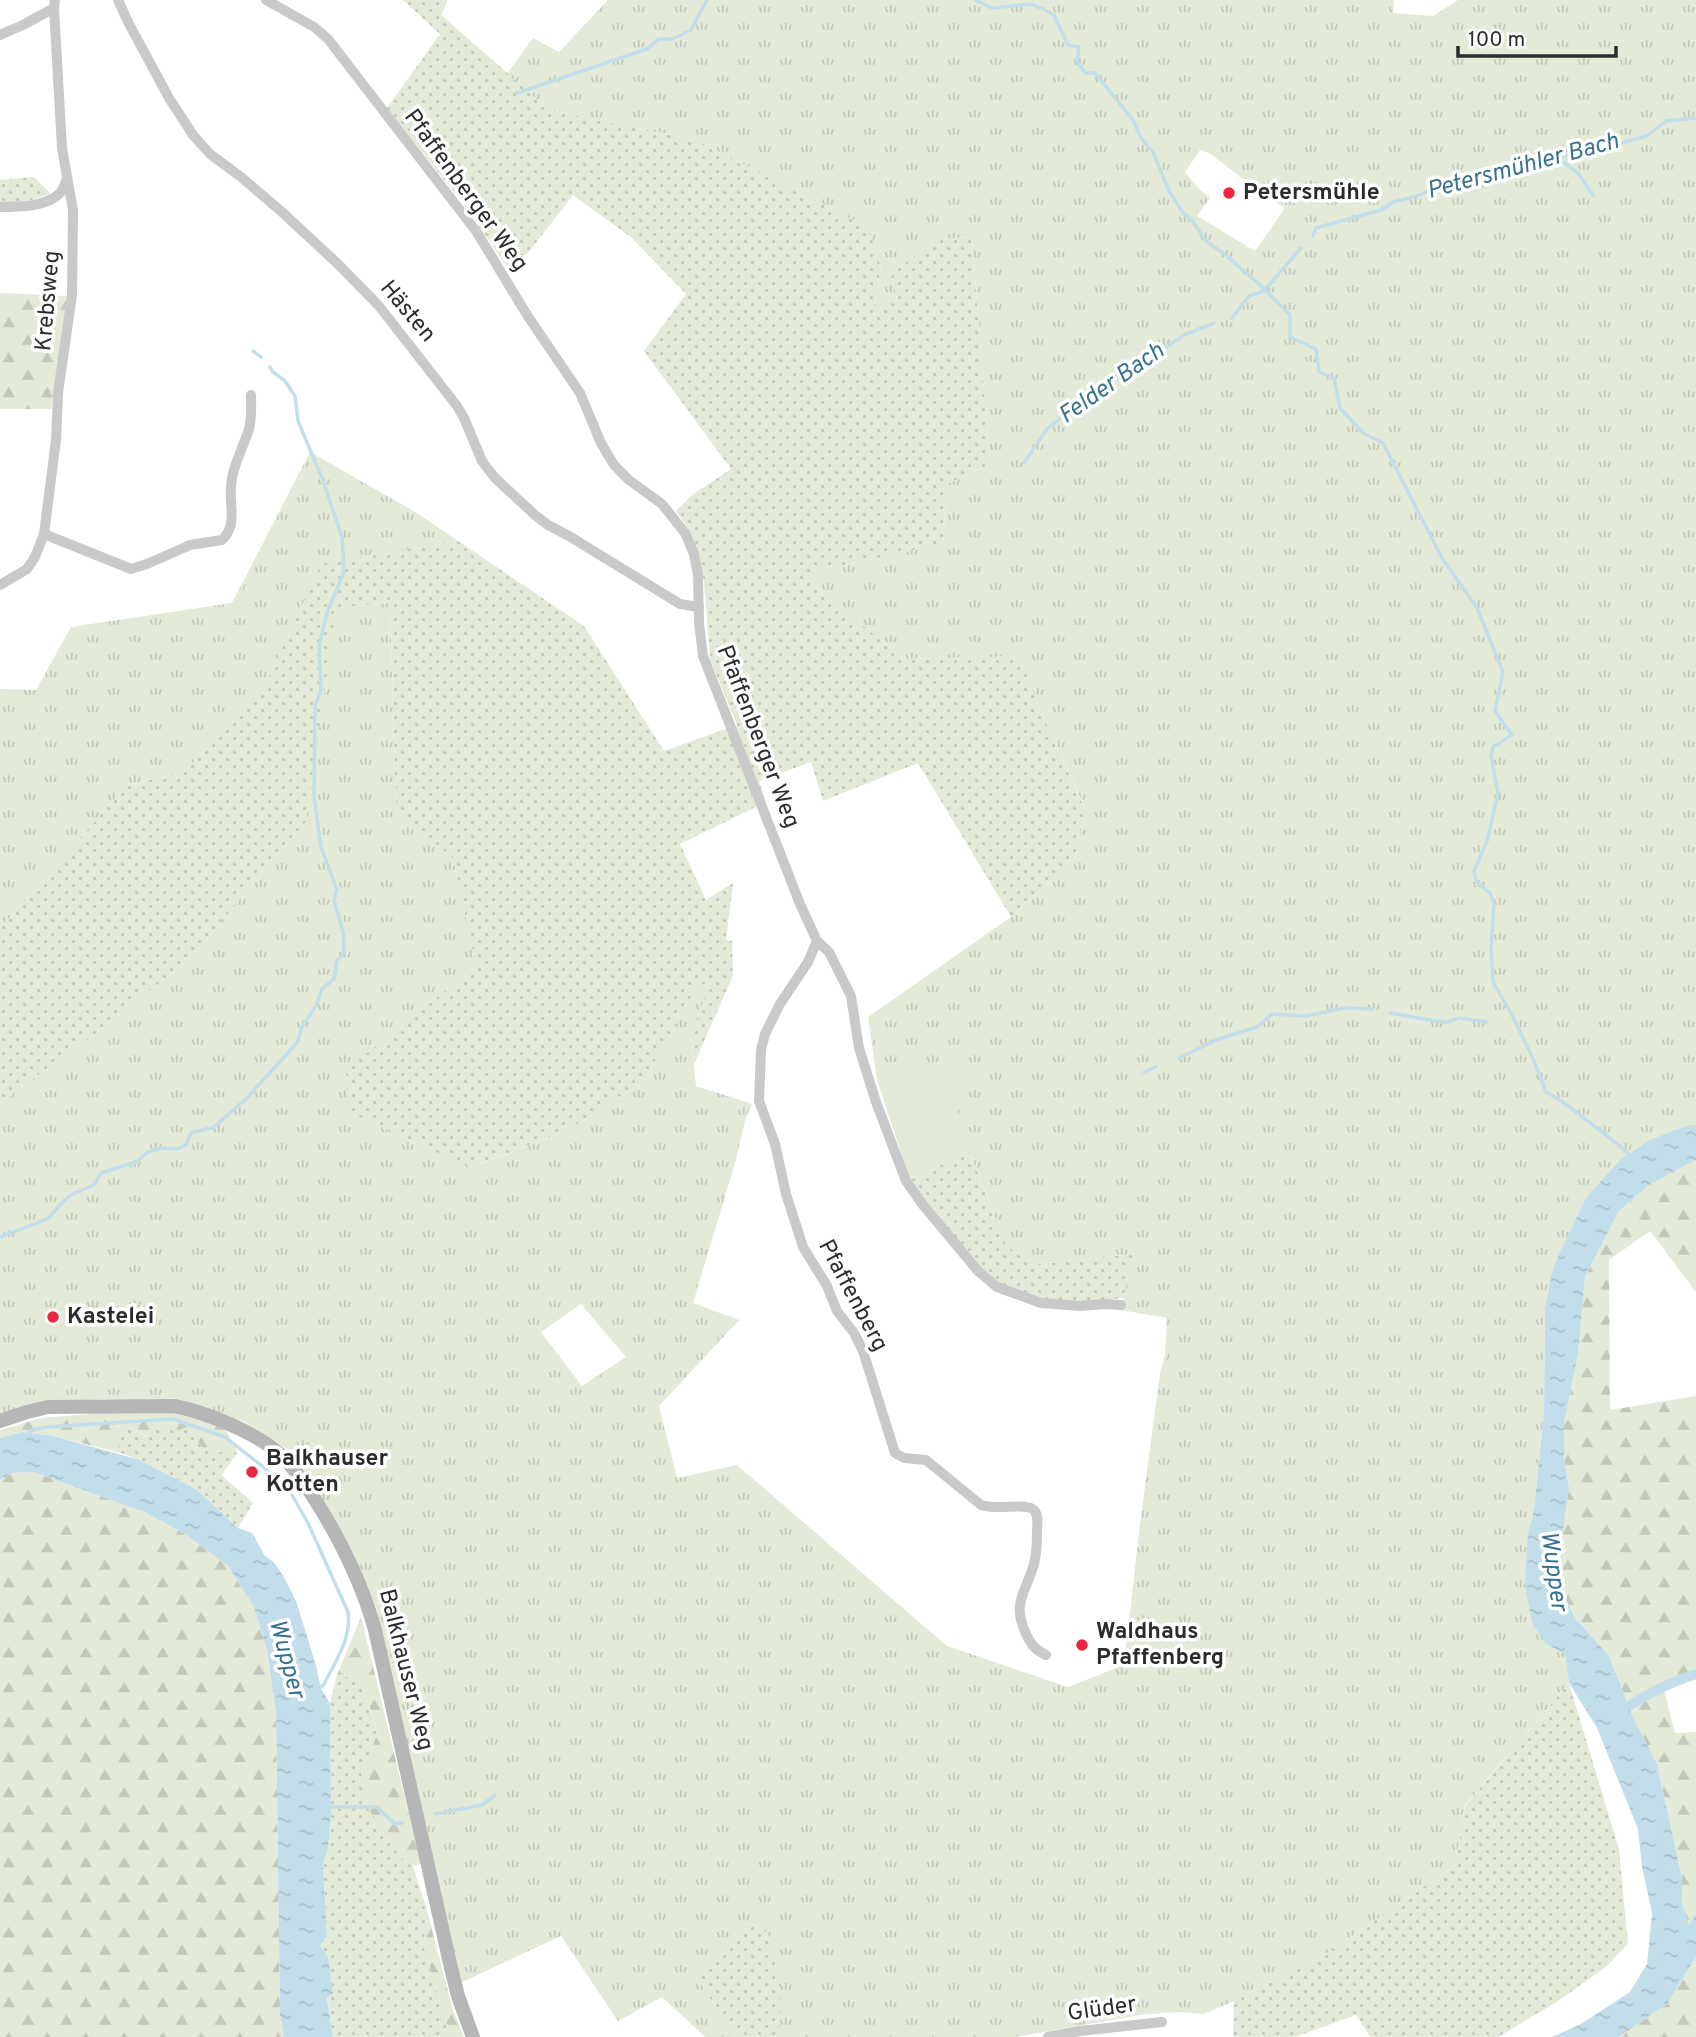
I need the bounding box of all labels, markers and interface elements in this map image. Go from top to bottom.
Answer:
scale bar [1458,14,1616,58]
text: 100 m [1468,27,1525,54]
street label: Pfaffenberger Weg [396,104,534,278]
water label: Petersmühler Bach [1424,127,1622,207]
place label: Petersmühle [1243,179,1379,208]
marker: Petersmühle [1221,185,1237,201]
street label: Krebsweg [30,249,68,353]
street label: Hästen [373,275,441,349]
water label: Felder Bach [1053,337,1171,431]
street label: Pfaffenberger Weg [709,641,805,833]
street label: Pfaffenberg [810,1235,894,1357]
place label: Kastelei [67,1303,154,1332]
marker: Kastelei [45,1309,61,1325]
place label: Balkhauser Kotten [266,1445,388,1500]
marker: Balkhauser Kotten [244,1464,260,1480]
water label: Wupper [1533,1529,1574,1615]
street label: Balkhauser Weg [371,1586,439,1754]
water label: Wupper [261,1616,311,1703]
place label: Waldhaus Pfaffenberg [1096,1618,1224,1673]
marker: Waldhaus Pfaffenberg [1074,1637,1090,1653]
street label: Glüder [1066,1991,1138,2029]

